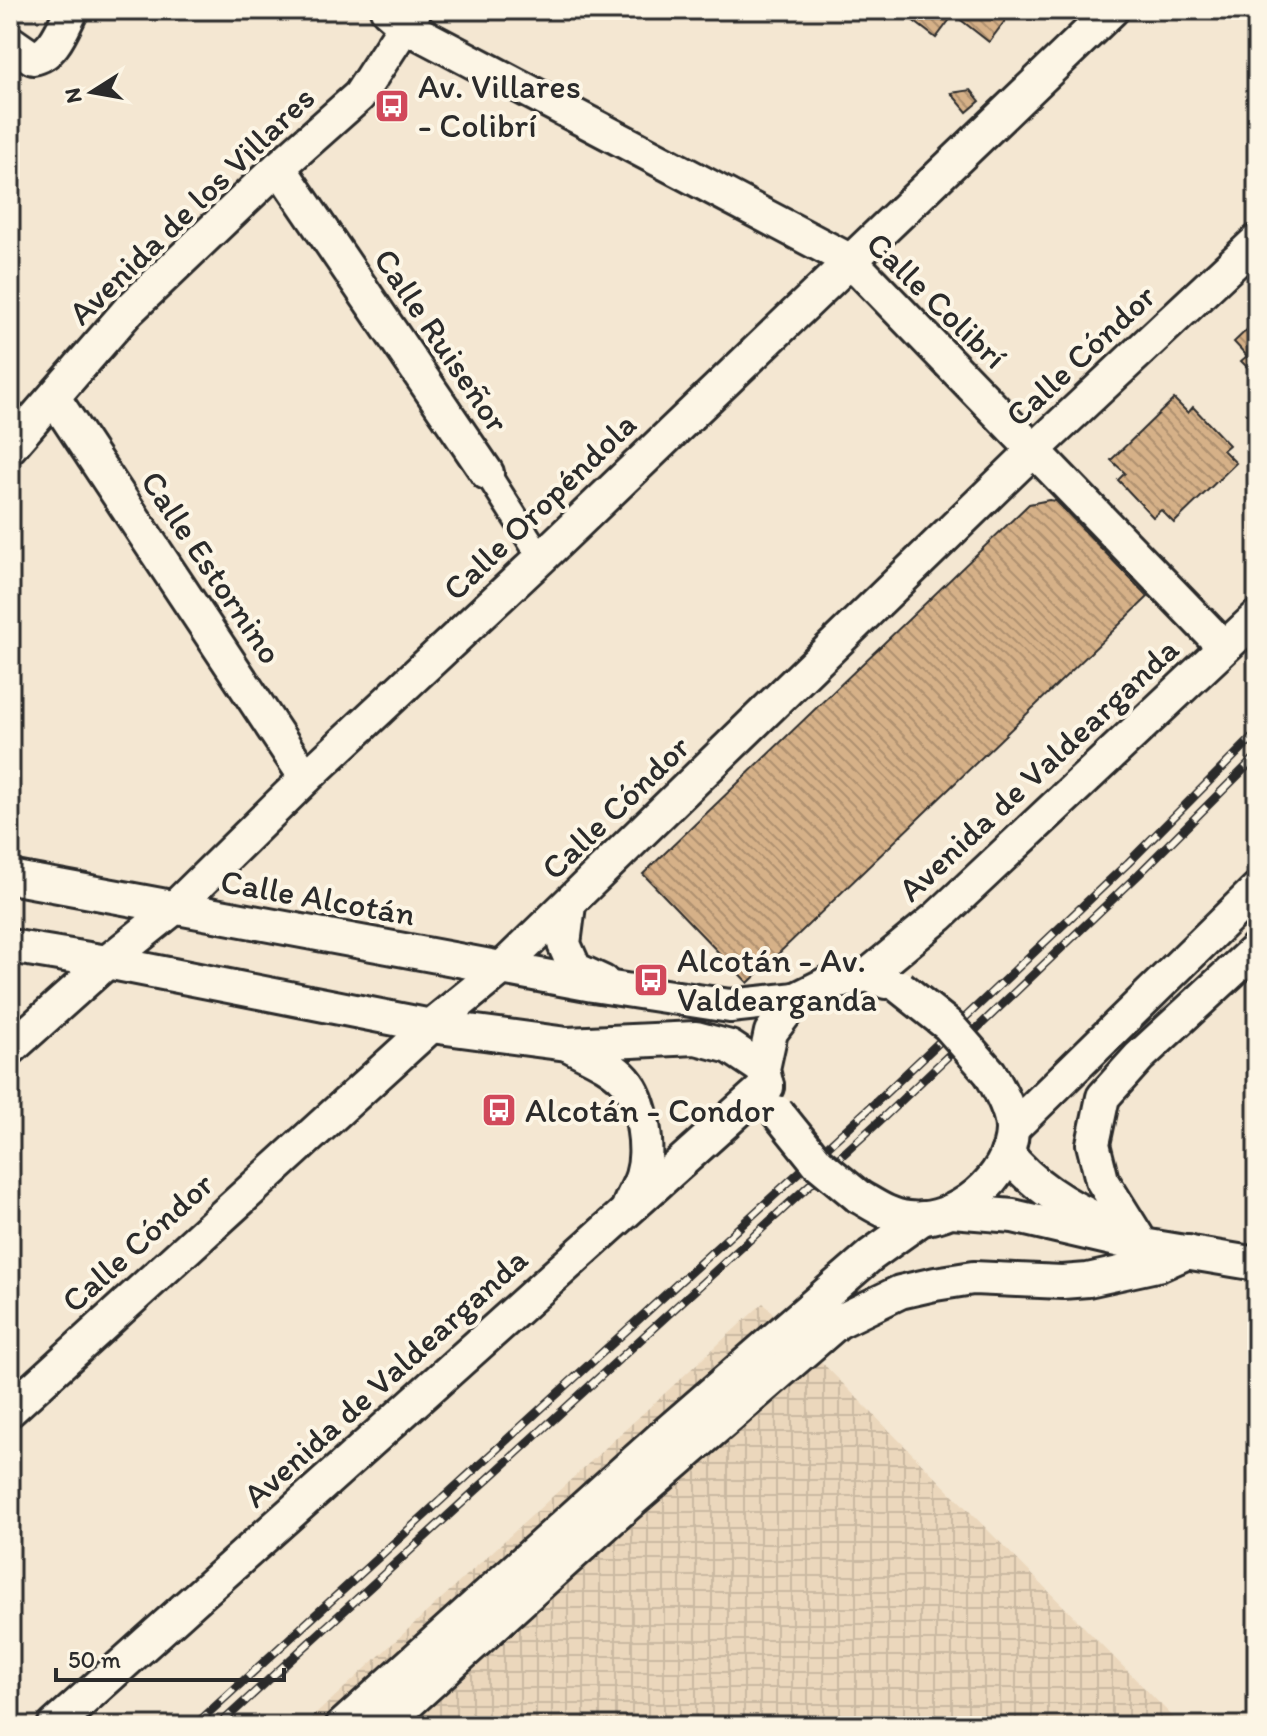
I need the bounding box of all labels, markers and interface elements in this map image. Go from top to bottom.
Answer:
north arrow [52,52,132,132]
place label: Av. Villares - Colibrí [418,66,581,146]
street label: Avenida de los Villares [60,77,323,334]
text: N [58,86,88,106]
bus stop icon: Av. Villares - Colibrí [373,87,411,125]
street label: Calle Colibrí [858,223,1016,378]
street label: Calle Ruiseñor [365,241,518,440]
street label: Calle Cóndor [997,275,1164,435]
street label: Calle Oropéndola [434,404,644,609]
street label: Calle Estornino [132,463,291,672]
street label: Avenida de Valdearganda [890,628,1187,910]
street label: Calle Cóndor [533,726,698,888]
street label: Calle Alcotán [217,860,418,935]
place label: Alcotán - Av. Valdearganda [677,940,877,1020]
bus stop icon: Alcotán - Av. Valdearganda [632,961,670,999]
place label: Alcotán - Condor [525,1090,775,1131]
bus stop icon: Alcotán - Condor [480,1091,518,1129]
street label: Calle Cóndor [53,1163,222,1321]
street label: Avenida de Valdearganda [235,1239,536,1516]
scale bar [56,1632,284,1682]
text: 50 m [68,1645,121,1674]

